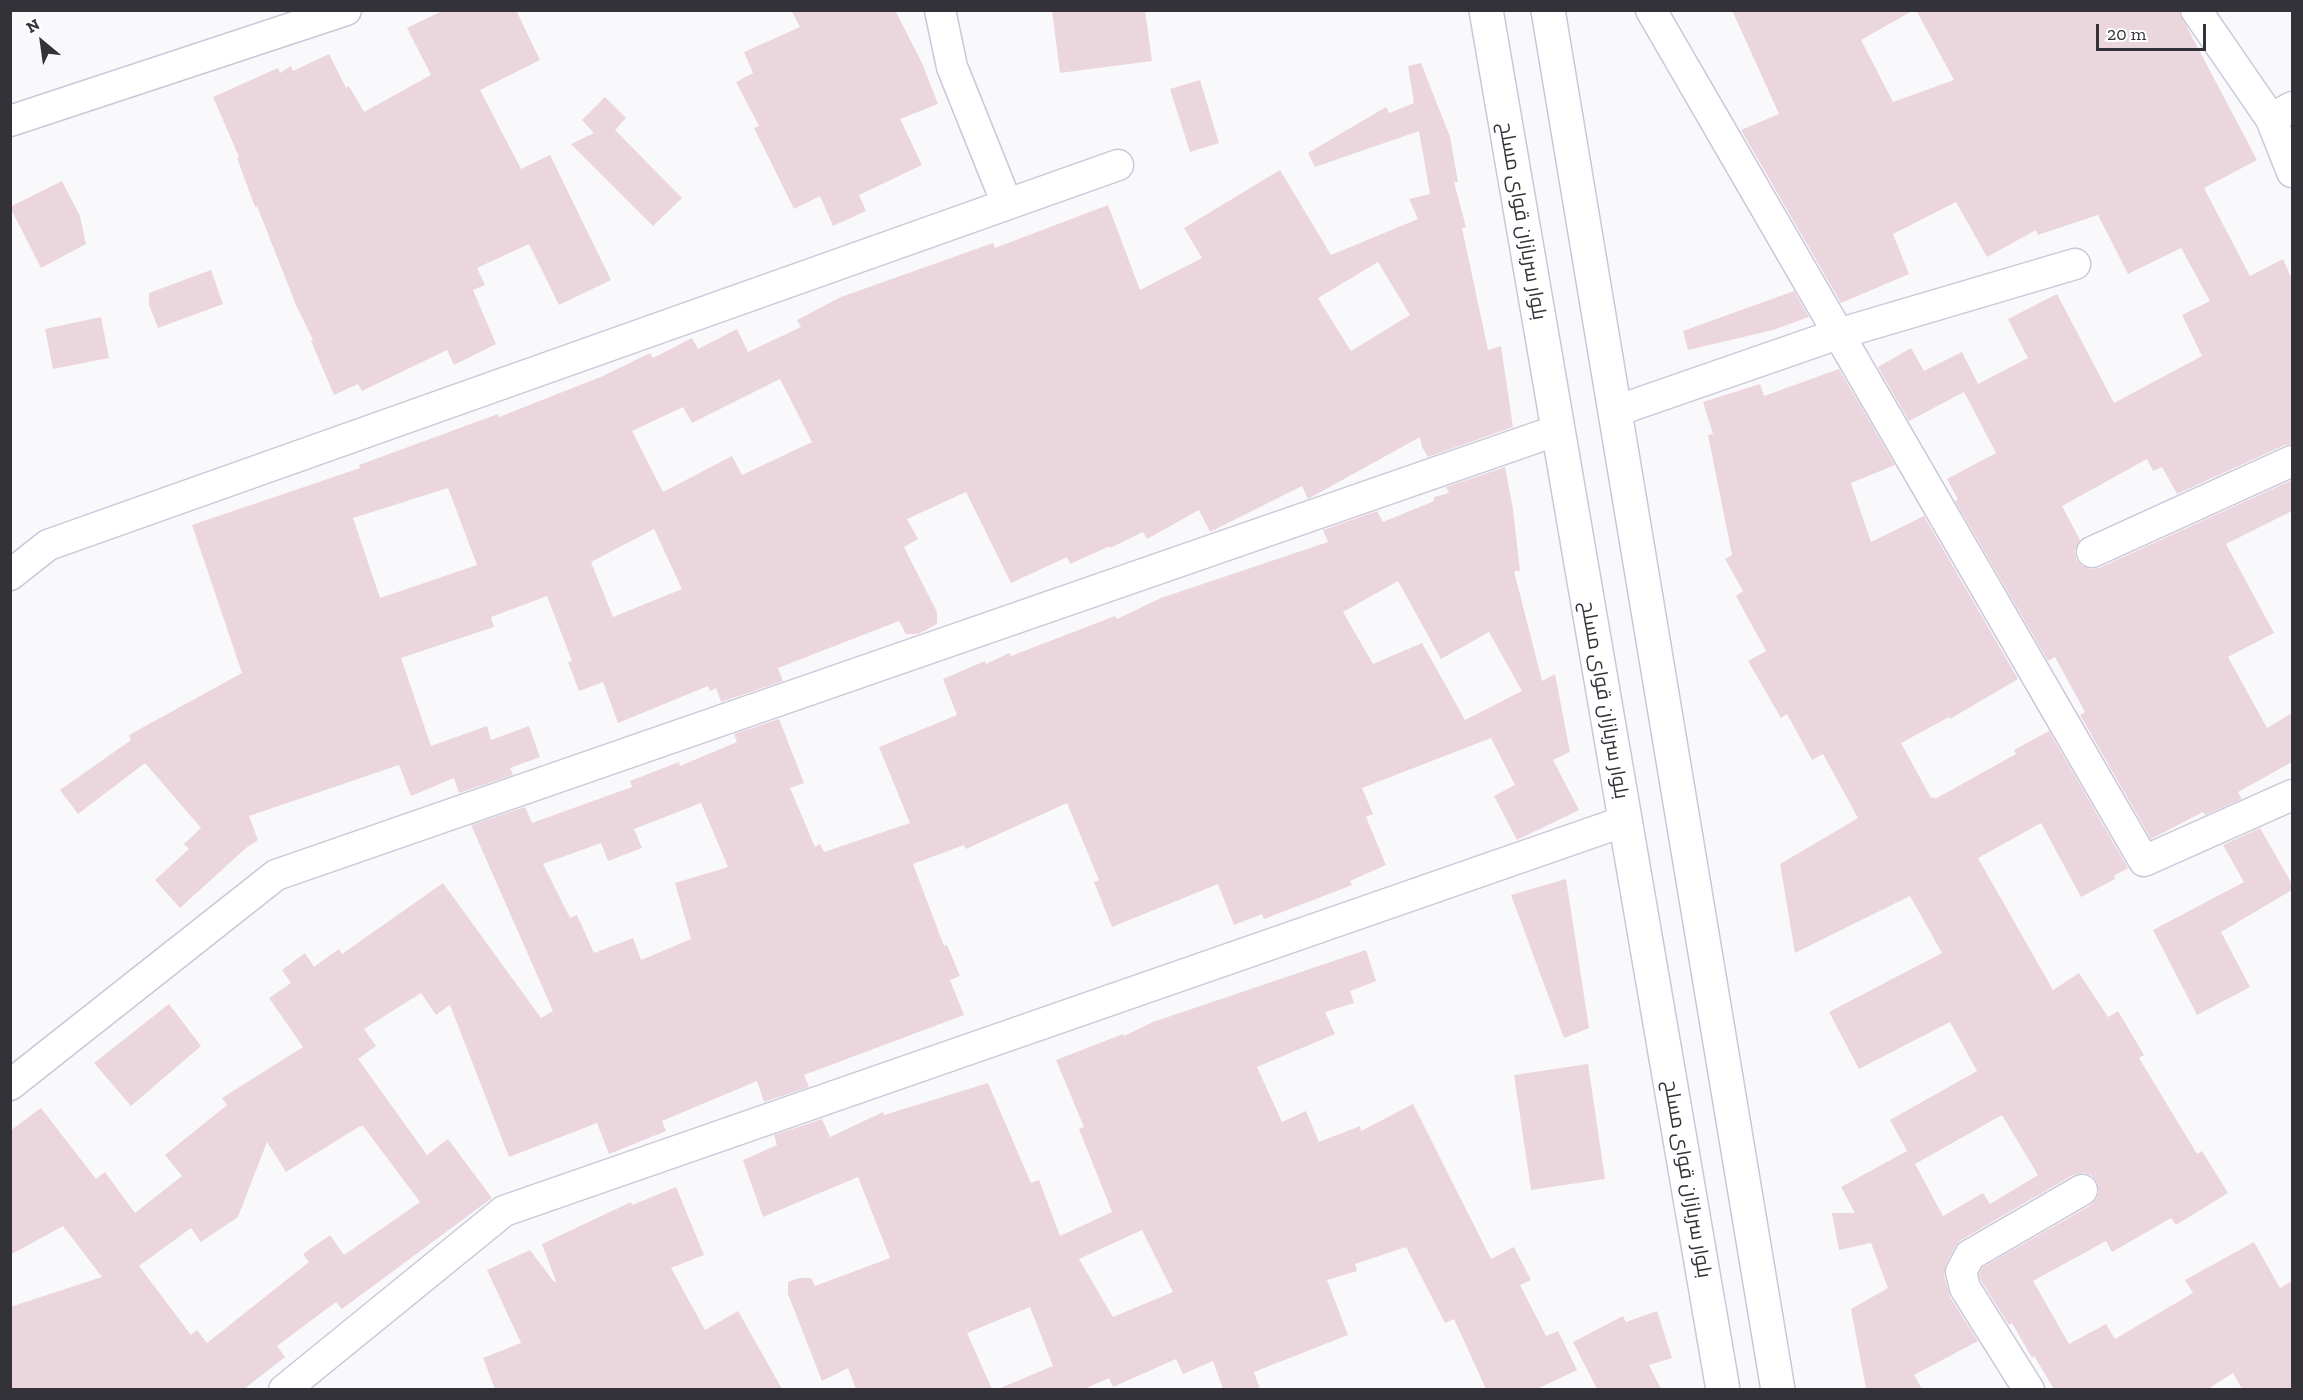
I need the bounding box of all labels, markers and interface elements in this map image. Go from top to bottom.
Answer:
north arrow [12,12,72,72]
scale bar [2099,12,2208,50]
text: N [23,15,43,37]
text: 20 m [2107,23,2146,45]
street label: بلوار سربازان قوای مسلح [1493,120,1551,322]
street label: بلوار سربازان قوای مسلح [1575,599,1633,801]
street label: بلوار سربازان قوای مسلح [1658,1078,1716,1280]

